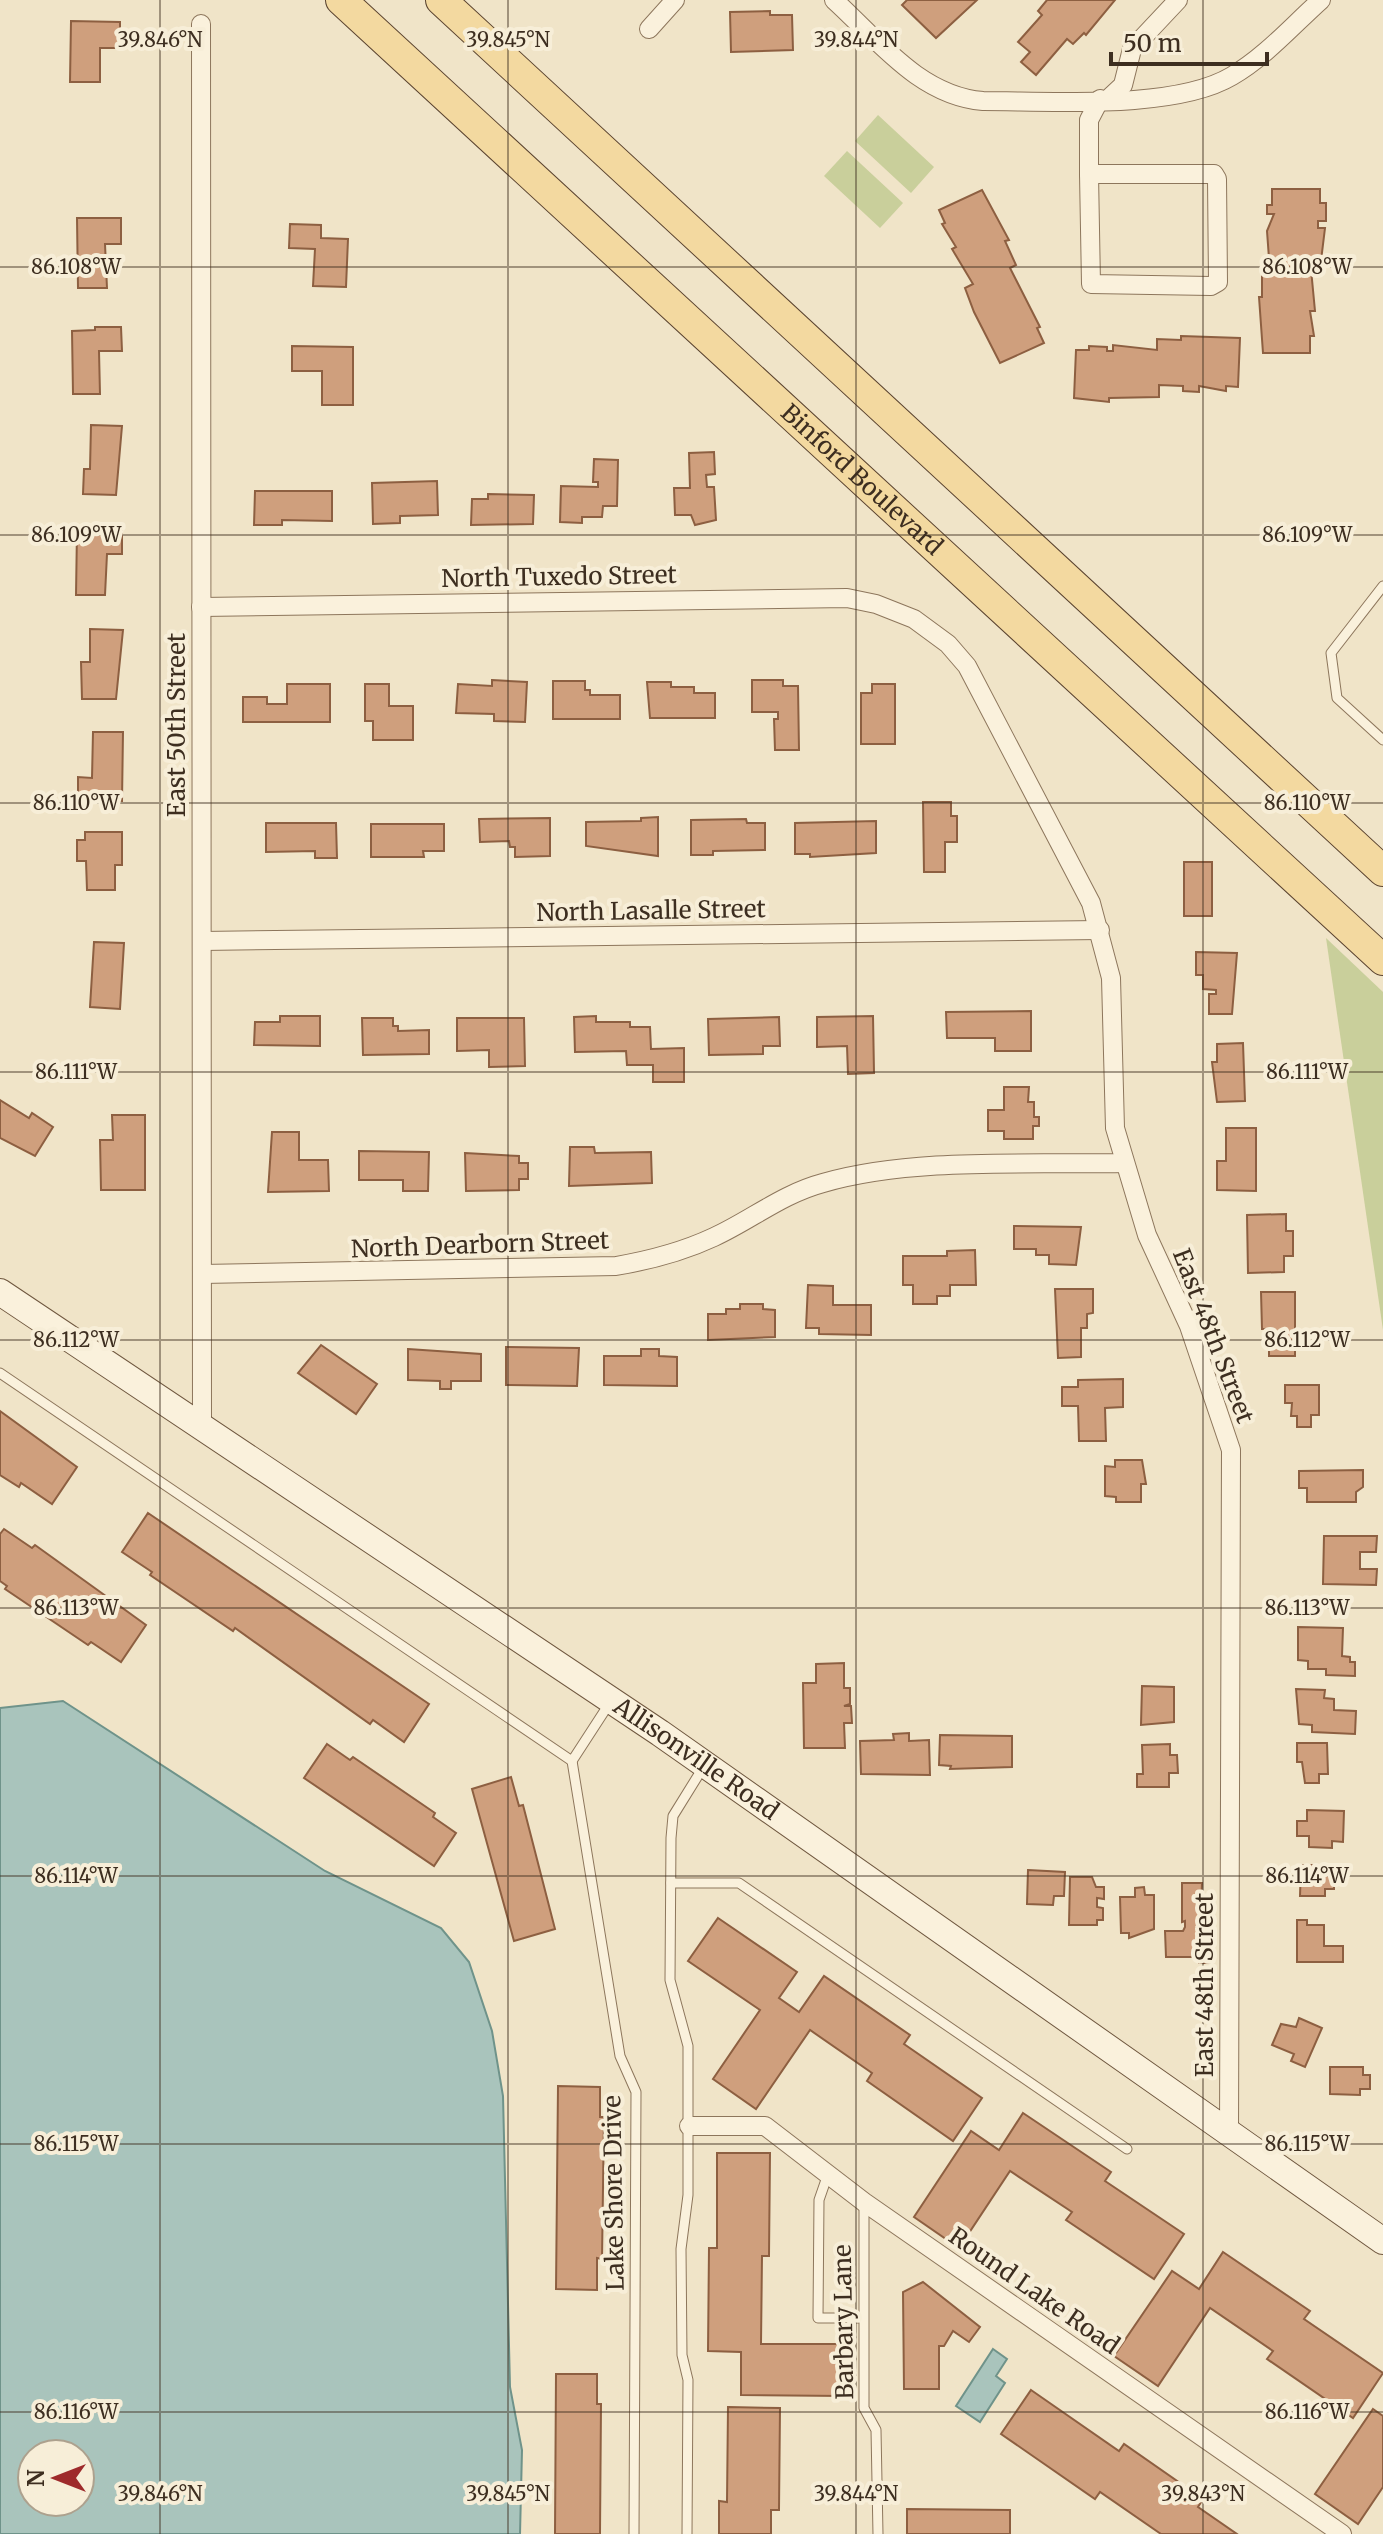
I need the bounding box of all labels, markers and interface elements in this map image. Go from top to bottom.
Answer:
scale bar [1111,16,1267,66]
text: 39.846°N [117,27,203,52]
text: 39.845°N [466,27,551,52]
text: 39.844°N [814,27,899,52]
text: 50 m [1123,28,1182,59]
text: 86.108°W [31,254,122,279]
text: 86.108°W [1262,254,1353,279]
street label: Binford Boulevard [775,397,949,562]
text: 86.109°W [31,522,122,547]
text: 86.109°W [1262,522,1353,547]
street label: North Tuxedo Street [441,559,678,594]
street label: East 50th Street [161,632,192,817]
text: 86.110°W [33,790,120,815]
text: 86.110°W [1264,790,1351,815]
street label: North Lasalle Street [536,893,767,928]
text: 86.111°W [35,1059,118,1084]
text: 86.111°W [1266,1059,1349,1084]
street label: North Dearborn Street [350,1224,610,1264]
street label: East 48th Street [1166,1244,1261,1428]
text: 86.112°W [33,1327,120,1352]
text: 86.112°W [1264,1327,1351,1352]
text: 86.113°W [33,1595,120,1620]
text: 86.113°W [1264,1595,1351,1620]
street label: Allisonville Road [607,1690,785,1826]
text: 86.114°W [34,1863,119,1888]
text: 86.114°W [1265,1863,1350,1888]
street label: East 48th Street [1189,1892,1220,2077]
street label: Lake Shore Drive [596,2095,631,2291]
text: 86.115°W [33,2131,120,2156]
text: 86.115°W [1264,2131,1351,2156]
street label: Round Lake Road [943,2220,1126,2361]
street label: Barbary Lane [827,2244,860,2400]
text: 86.116°W [34,2399,119,2424]
text: 86.116°W [1265,2399,1350,2424]
north arrow [16,2438,96,2518]
text: N [22,2469,50,2487]
text: 39.846°N [117,2481,203,2506]
text: 39.845°N [466,2481,551,2506]
text: 39.844°N [814,2481,899,2506]
text: 39.843°N [1161,2481,1245,2506]

